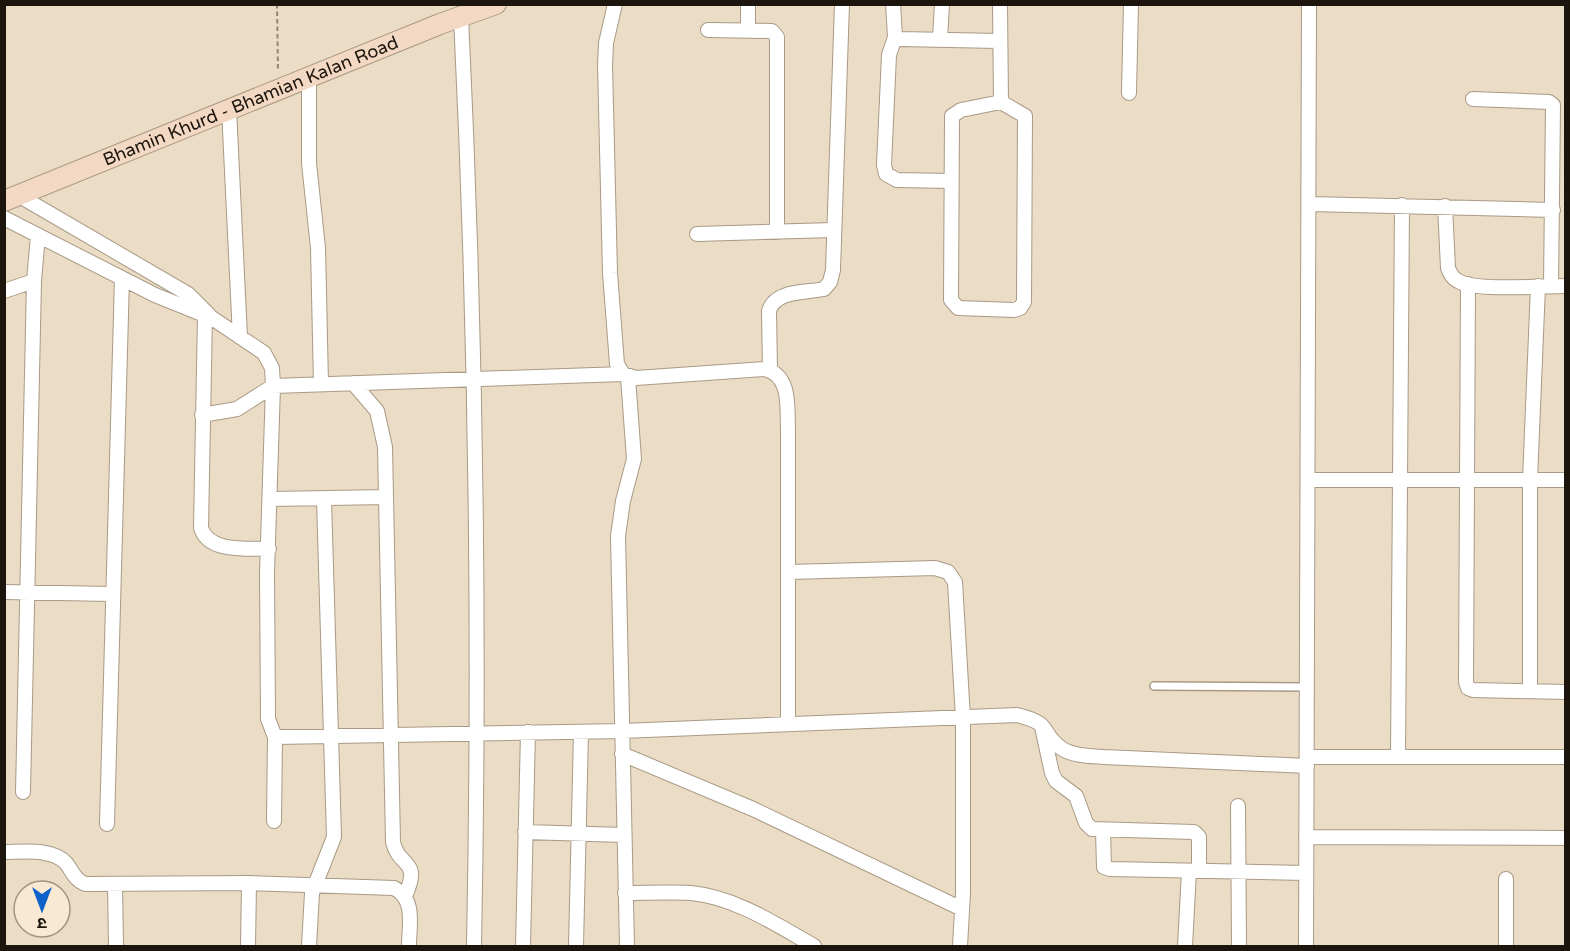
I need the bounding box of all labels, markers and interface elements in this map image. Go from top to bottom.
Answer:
street label: Bhamin Khurd - Bhamian Kalan Road [100,31,401,171]
north arrow [12,879,72,939]
text: उ [37,913,47,933]

